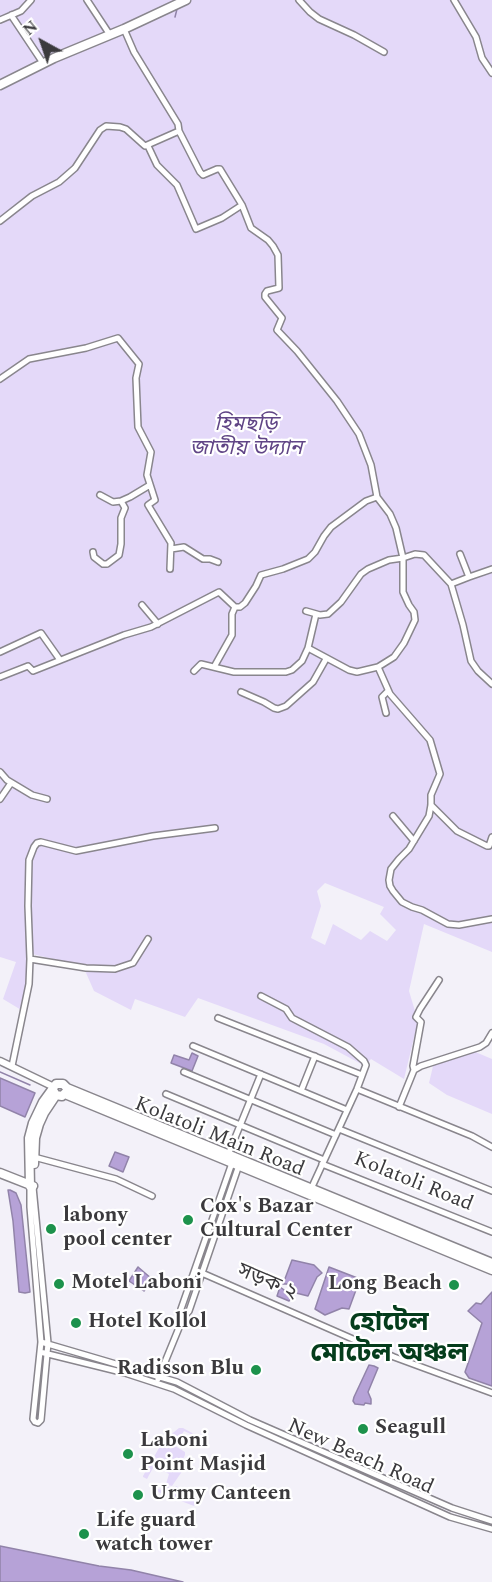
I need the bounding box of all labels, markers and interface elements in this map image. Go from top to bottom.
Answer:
north arrow [12,12,72,72]
text: N [18,15,43,42]
park label: হিমছড়ি জাতীয় উদ্যান [190,413,302,463]
street label: Kolatoli Main Road [130,1092,308,1184]
street label: Kolatoli Road [350,1148,476,1218]
place label: Cox's Bazar Cultural Center [200,1195,352,1245]
place label: labony pool center [63,1204,172,1254]
marker: Cox's Bazar Cultural Center [181,1213,195,1227]
marker: labony pool center [44,1222,58,1236]
street label: সড়ক ২ [233,1259,301,1307]
place label: Motel Laboni [71,1271,202,1297]
place label: Long Beach [328,1272,442,1298]
marker: Motel Laboni [52,1277,66,1291]
marker: Long Beach [447,1278,461,1292]
district label: হোটেল মোটেল অঞ্চল [310,1309,468,1372]
place label: Hotel Kollol [88,1310,207,1336]
marker: Hotel Kollol [69,1316,83,1330]
place label: Radisson Blu [117,1357,244,1383]
marker: Radisson Blu [249,1363,263,1377]
street label: New Beach Road [283,1414,437,1502]
place label: Seagull [375,1416,446,1442]
marker: Seagull [356,1422,370,1436]
place label: Laboni Point Masjid [140,1429,266,1479]
marker: Laboni Point Masjid [121,1447,135,1461]
place label: Urmy Canteen [150,1482,291,1508]
marker: Urmy Canteen [131,1488,145,1502]
place label: Life guard watch tower [96,1509,212,1559]
marker: Life guard watch tower [77,1527,91,1541]

